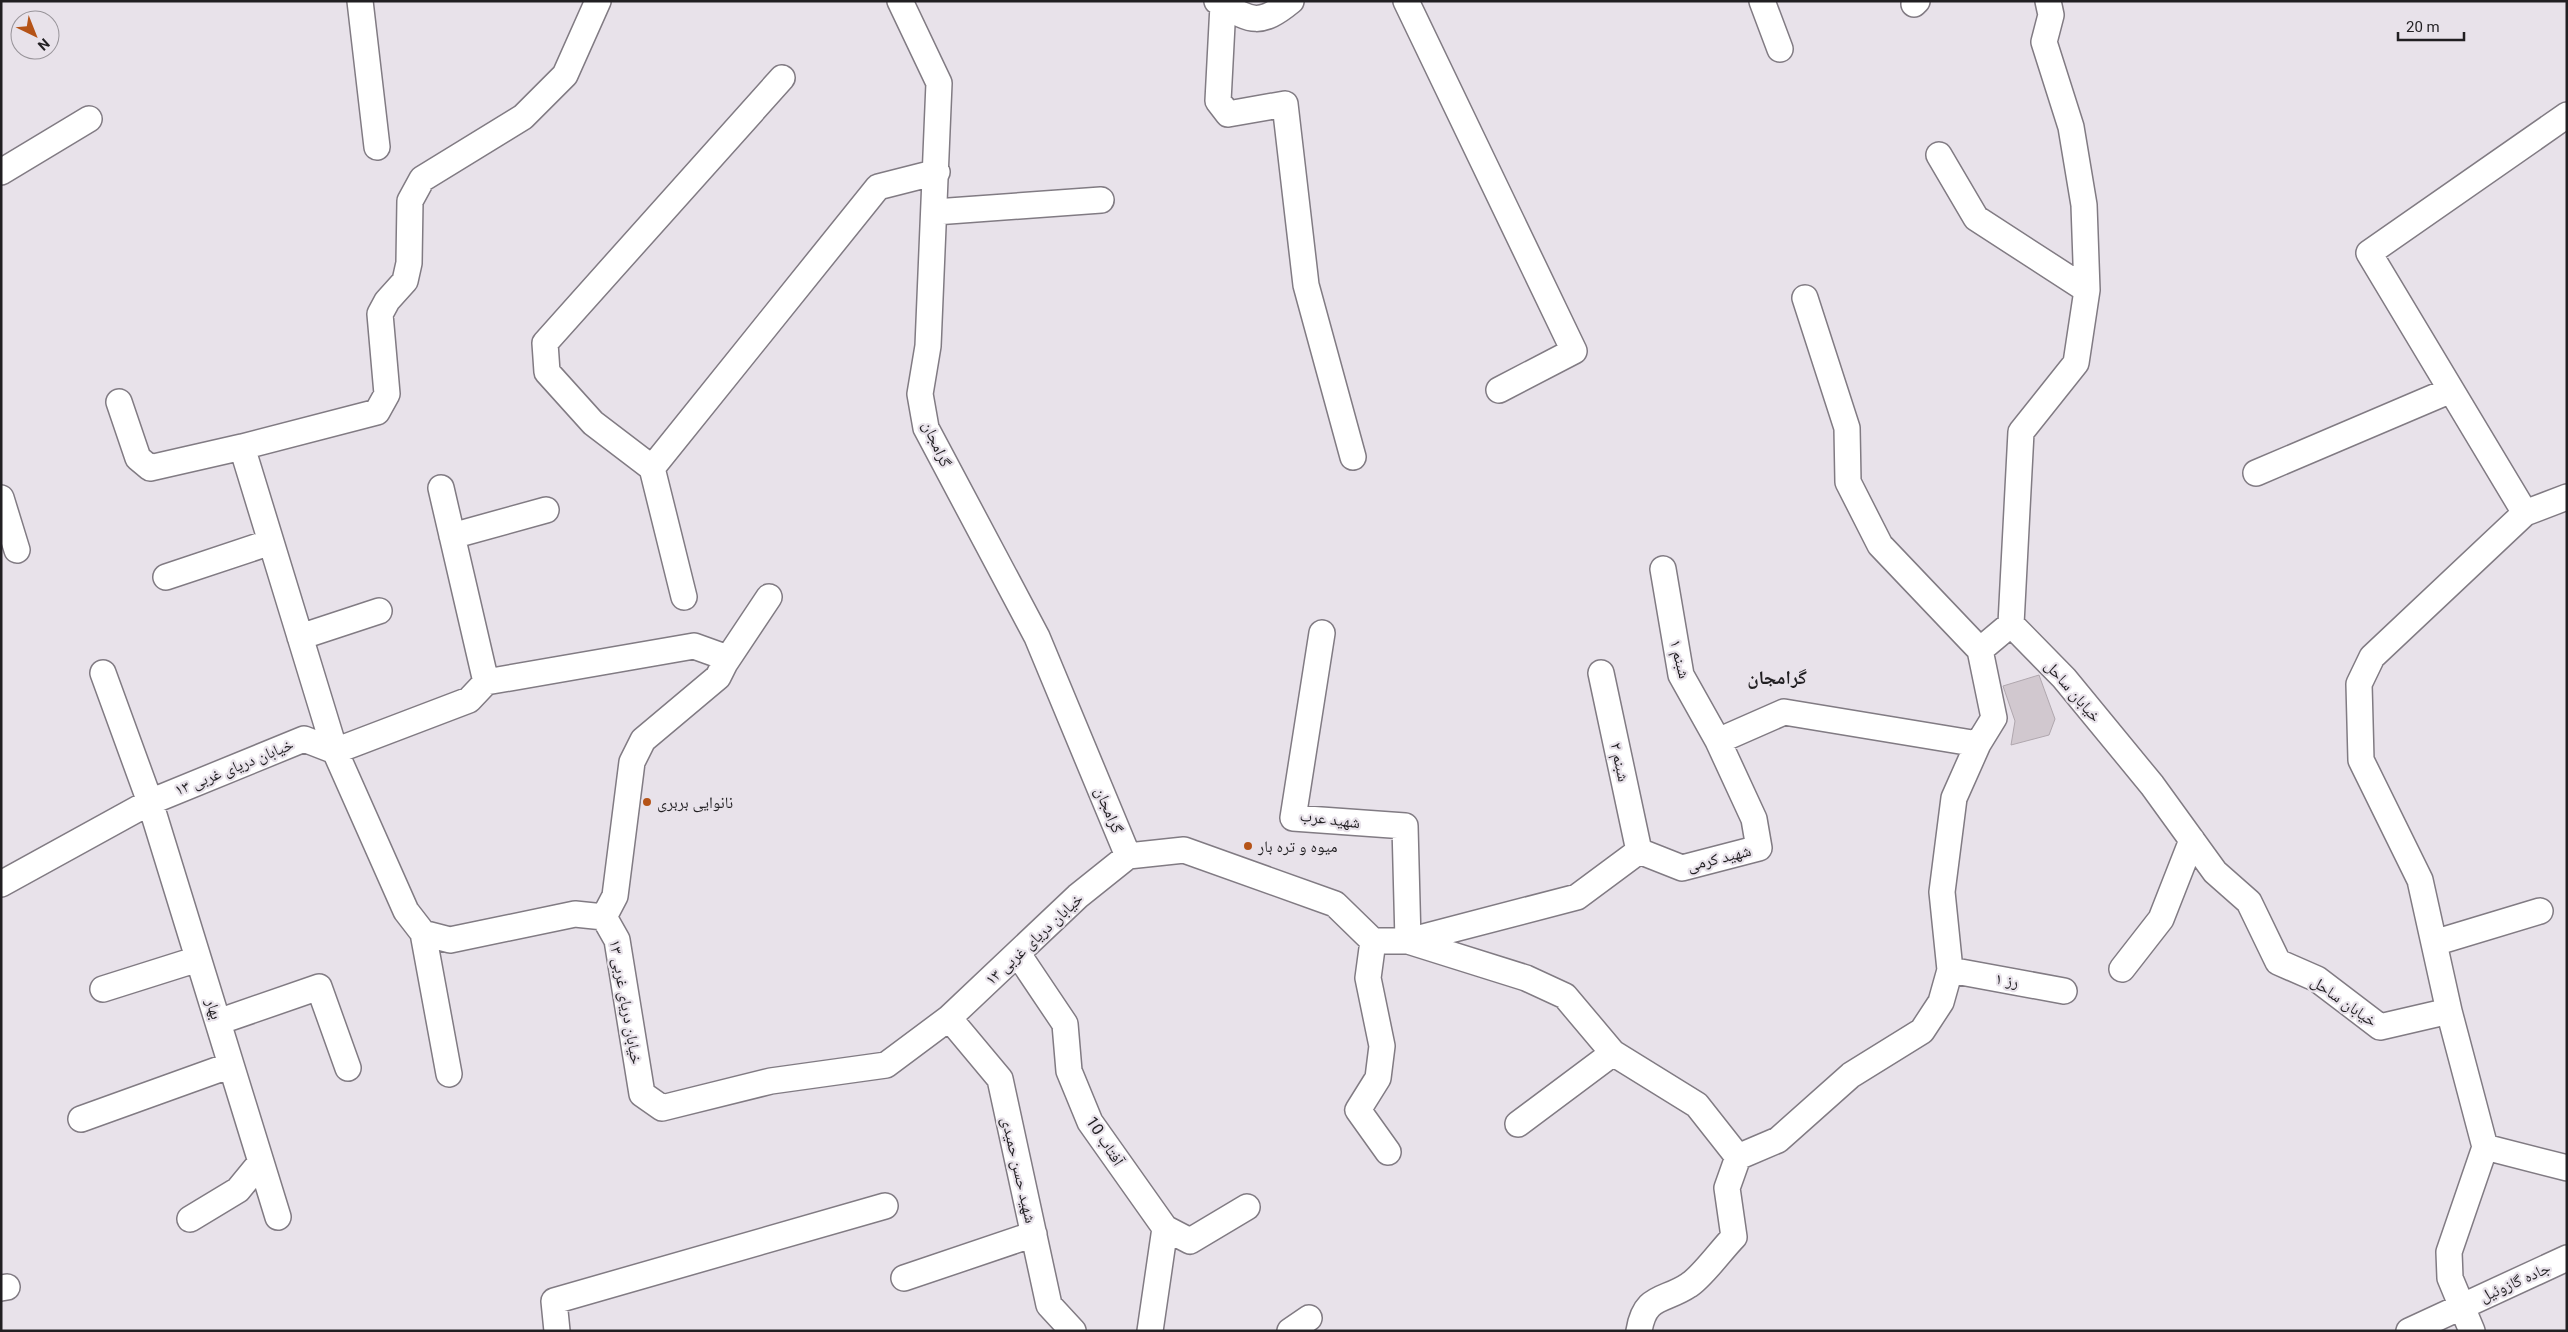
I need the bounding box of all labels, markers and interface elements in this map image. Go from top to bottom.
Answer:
north arrow [10,10,60,60]
scale bar [2398,10,2464,42]
text: 20 m [2406,18,2440,36]
text: N [35,35,53,54]
street label: گرامجان [918,418,956,471]
street label: شبنم ۱ [1665,638,1694,681]
street label: خیابان ساحل [2040,656,2105,727]
district label: گرامجان [1747,666,1807,689]
street label: خیابان دریای غربی ۱۳ [172,735,296,800]
street label: شبنم ۲ [1606,741,1633,783]
street label: گرامجان [1090,784,1127,837]
place label: نانوایی بربری [657,793,733,813]
marker: نانوایی بربری [641,796,653,808]
street label: شهید عرب [1299,806,1361,832]
place label: میوه و تره بار [1257,837,1338,856]
marker: میوه و تره بار [1242,840,1254,852]
street label: شهید کرمی [1685,841,1753,876]
street label: خیابان دریای غربی ۱۳ [981,889,1087,990]
street label: خیابان دریای غربی ۱۳ [605,938,646,1066]
street label: رز ۱ [1994,969,2020,991]
street label: خیابان ساحل [2307,971,2381,1031]
street label: بهار [202,995,226,1022]
street label: آفتاب 10 [1082,1113,1128,1170]
street label: شهید حسن حمیدی [997,1115,1040,1225]
street label: جاده گازوئیل [2477,1258,2554,1307]

